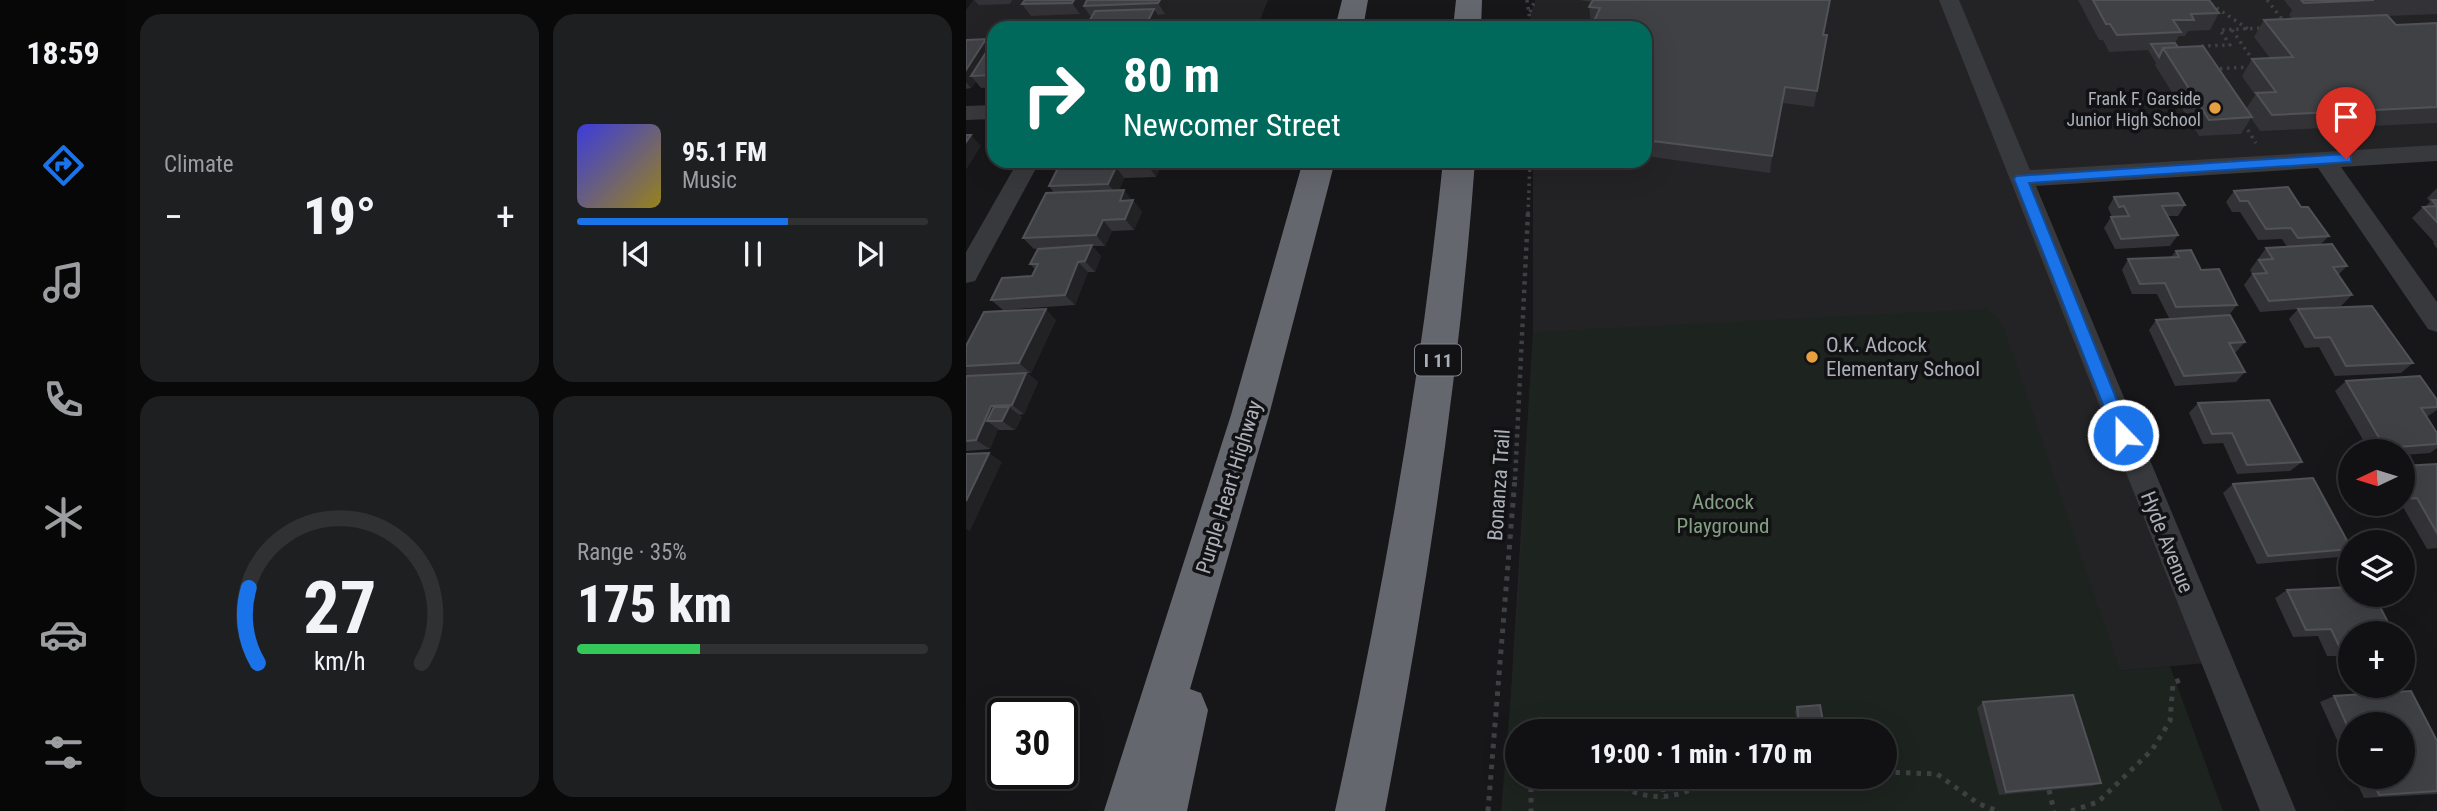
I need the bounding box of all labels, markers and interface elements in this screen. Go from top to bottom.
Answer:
text: 18:59 [26,34,100,72]
text: 80 m [1123,47,1220,104]
icon: right [1008,49,1099,140]
pin [2316,87,2376,159]
place label: Frank F. Garside Junior High School [2067,88,2201,130]
icon: arrive [2327,98,2365,136]
marker: Frank F. Garside Junior High School [2207,100,2223,116]
text: Newcomer Street [1123,106,1341,144]
text: 95.1 FM [682,137,767,167]
icon: directions [39,141,88,190]
text: Climate [164,151,234,178]
text: Music [682,167,737,194]
text: 19° [303,186,376,247]
text: − [164,195,183,239]
text: + [496,195,515,239]
icon: previous [617,235,655,273]
icon: pause [734,235,772,273]
icon: next [851,235,889,273]
icon: music [39,258,88,307]
place label: O.K. Adcock Elementary School [1826,333,1980,381]
road number: I 11 [1415,344,1461,376]
marker: O.K. Adcock Elementary School [1804,349,1820,365]
icon: phone [39,375,88,424]
street label: Purple Heart Highway [1191,397,1267,576]
position arrow [2086,398,2160,472]
street label: Bonanza Trail [1483,428,1515,542]
north arrow [2338,439,2415,516]
map controls [2338,439,2415,789]
street label: Hyde Avenue [2136,488,2198,596]
park label: Adcock Playground [1677,490,1769,538]
icon: climate [39,493,88,542]
button: layers [2338,530,2415,607]
text: Range · 35% [577,539,687,566]
text: 27 [303,565,376,651]
text: 175 km [577,574,732,635]
icon: car [39,610,88,659]
button: + [2338,621,2415,698]
text: km/h [314,646,365,675]
speed limit sign: 30 [987,698,1078,789]
button: − [2338,712,2415,789]
icon: filters [39,728,88,777]
text: 19:00 · 1 min · 170 m [1590,739,1812,769]

